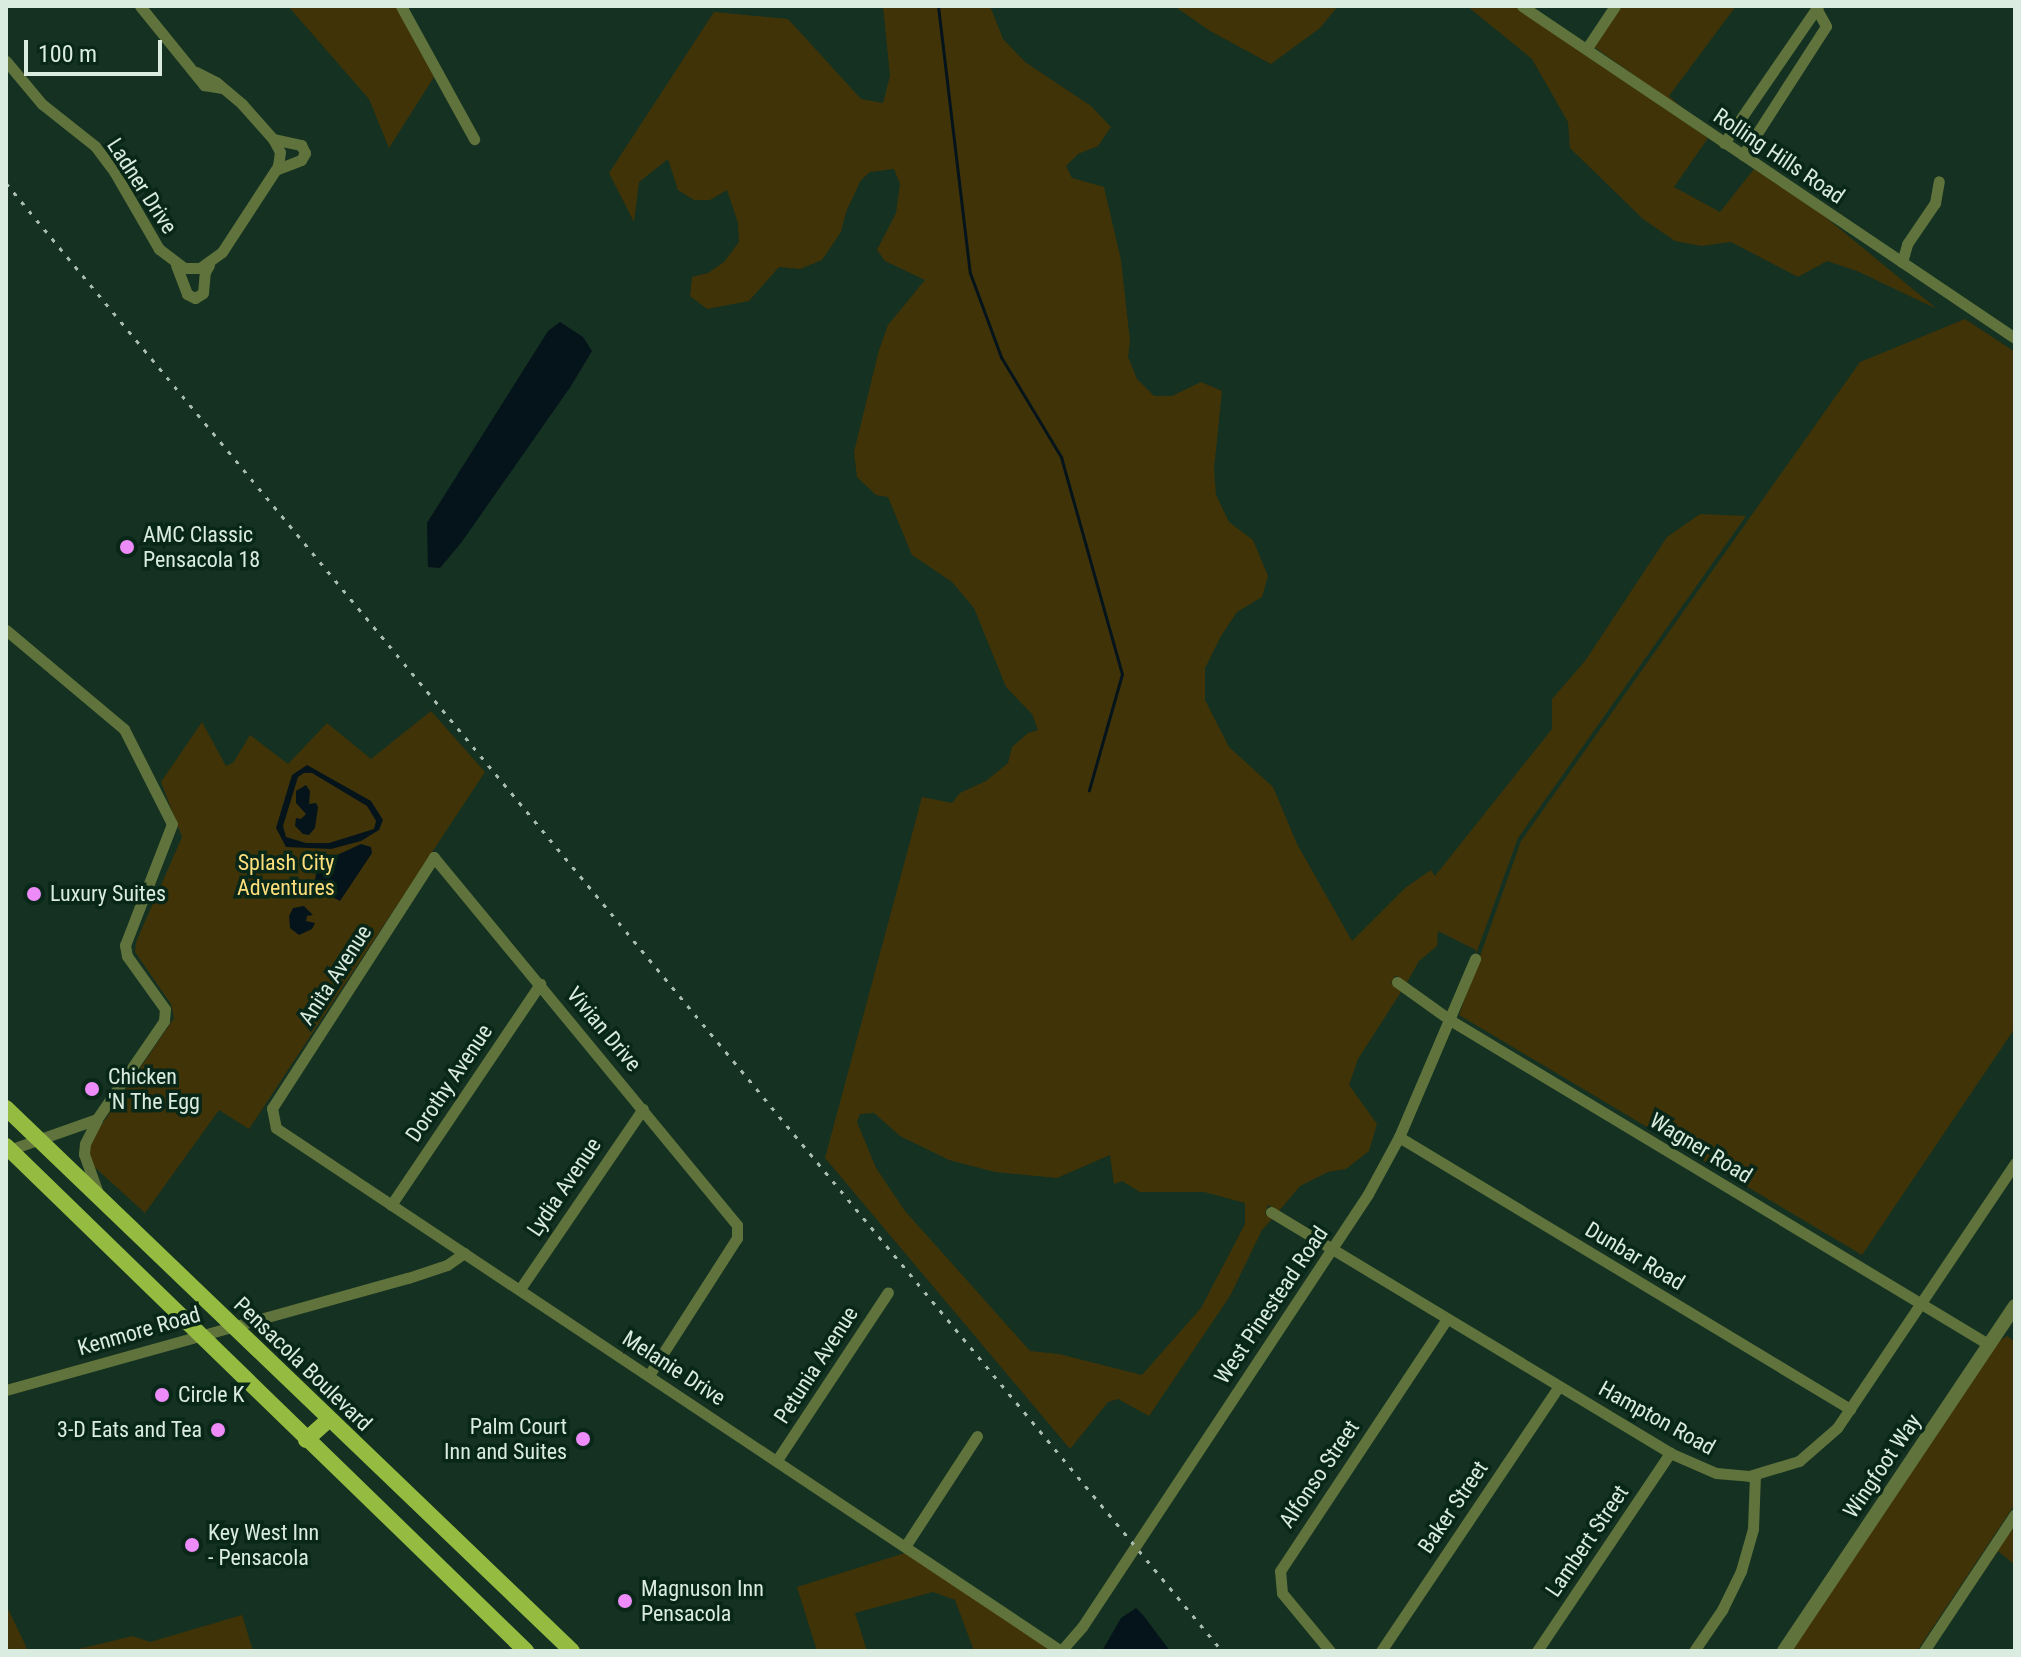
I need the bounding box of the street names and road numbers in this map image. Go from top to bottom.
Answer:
street label: Rolling Hills Road [1708,102,1850,210]
street label: Ladner Drive [101,133,183,239]
street label: Anita Avenue [293,920,377,1030]
street label: Vivian Drive [561,981,647,1077]
street label: Dorothy Avenue [400,1019,498,1147]
street label: Wagner Road [1645,1107,1757,1189]
street label: Lydia Avenue [521,1133,607,1241]
street label: Dunbar Road [1581,1216,1689,1296]
street label: West Pinestead Road [1209,1221,1333,1389]
street label: Pensacola Boulevard [229,1291,377,1437]
street label: Kenmore Road [75,1301,203,1361]
street label: Petunia Avenue [768,1302,864,1428]
street label: Melanie Drive [618,1325,730,1411]
street label: Hampton Road [1594,1375,1720,1461]
street label: Wingfoot Way [1838,1409,1926,1523]
street label: Alfonso Street [1273,1415,1365,1533]
street label: Baker Street [1412,1456,1494,1558]
street label: Lambert Street [1540,1480,1634,1602]

